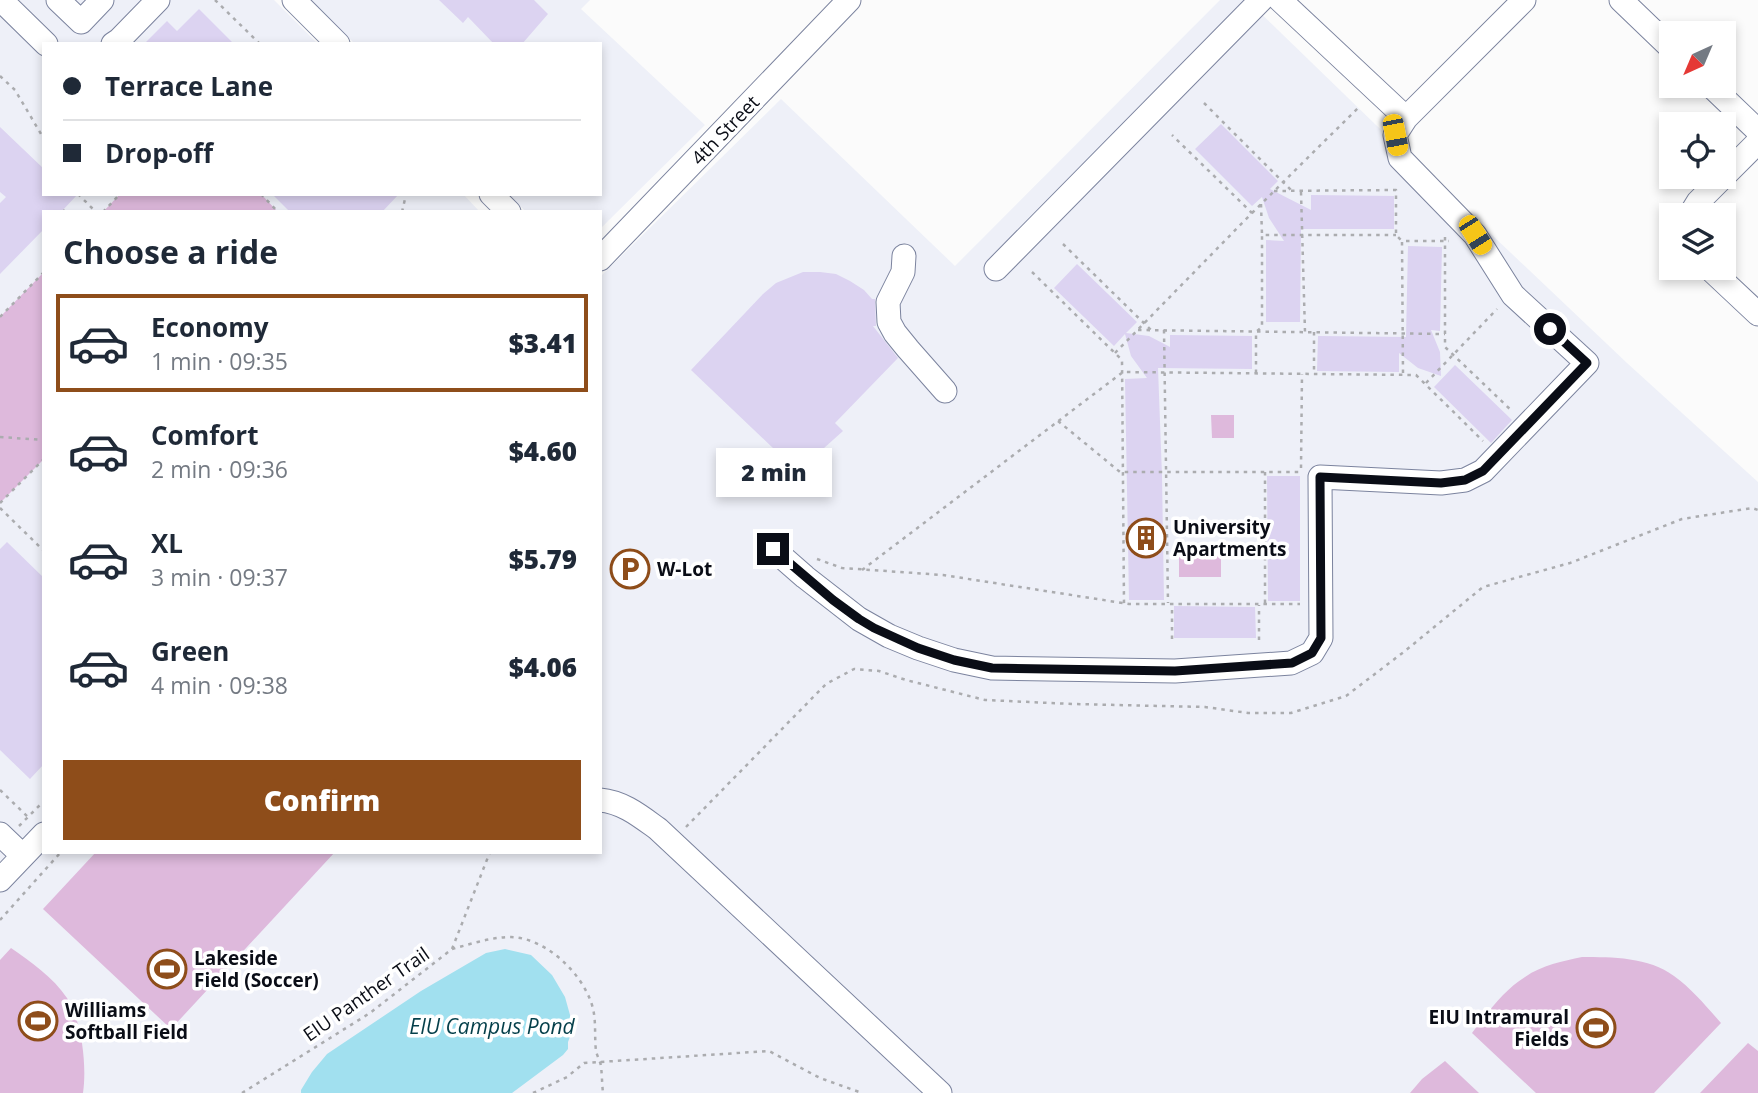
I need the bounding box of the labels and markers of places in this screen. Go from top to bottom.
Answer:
place label: University Apartments [1173,514,1287,562]
building icon: University Apartments [1125,517,1167,559]
parking icon: W-Lot [609,548,651,590]
place label: W-Lot [657,556,712,582]
place label: Lakeside Field (Soccer) [194,945,319,993]
sports icon: Lakeside Field (Soccer) [146,948,188,990]
place label: Williams Softball Field [65,997,188,1045]
sports icon: Williams Softball Field [17,1000,59,1042]
place label: EIU Intramural Fields [1429,1004,1569,1052]
sports icon: EIU Intramural Fields [1575,1007,1617,1049]

